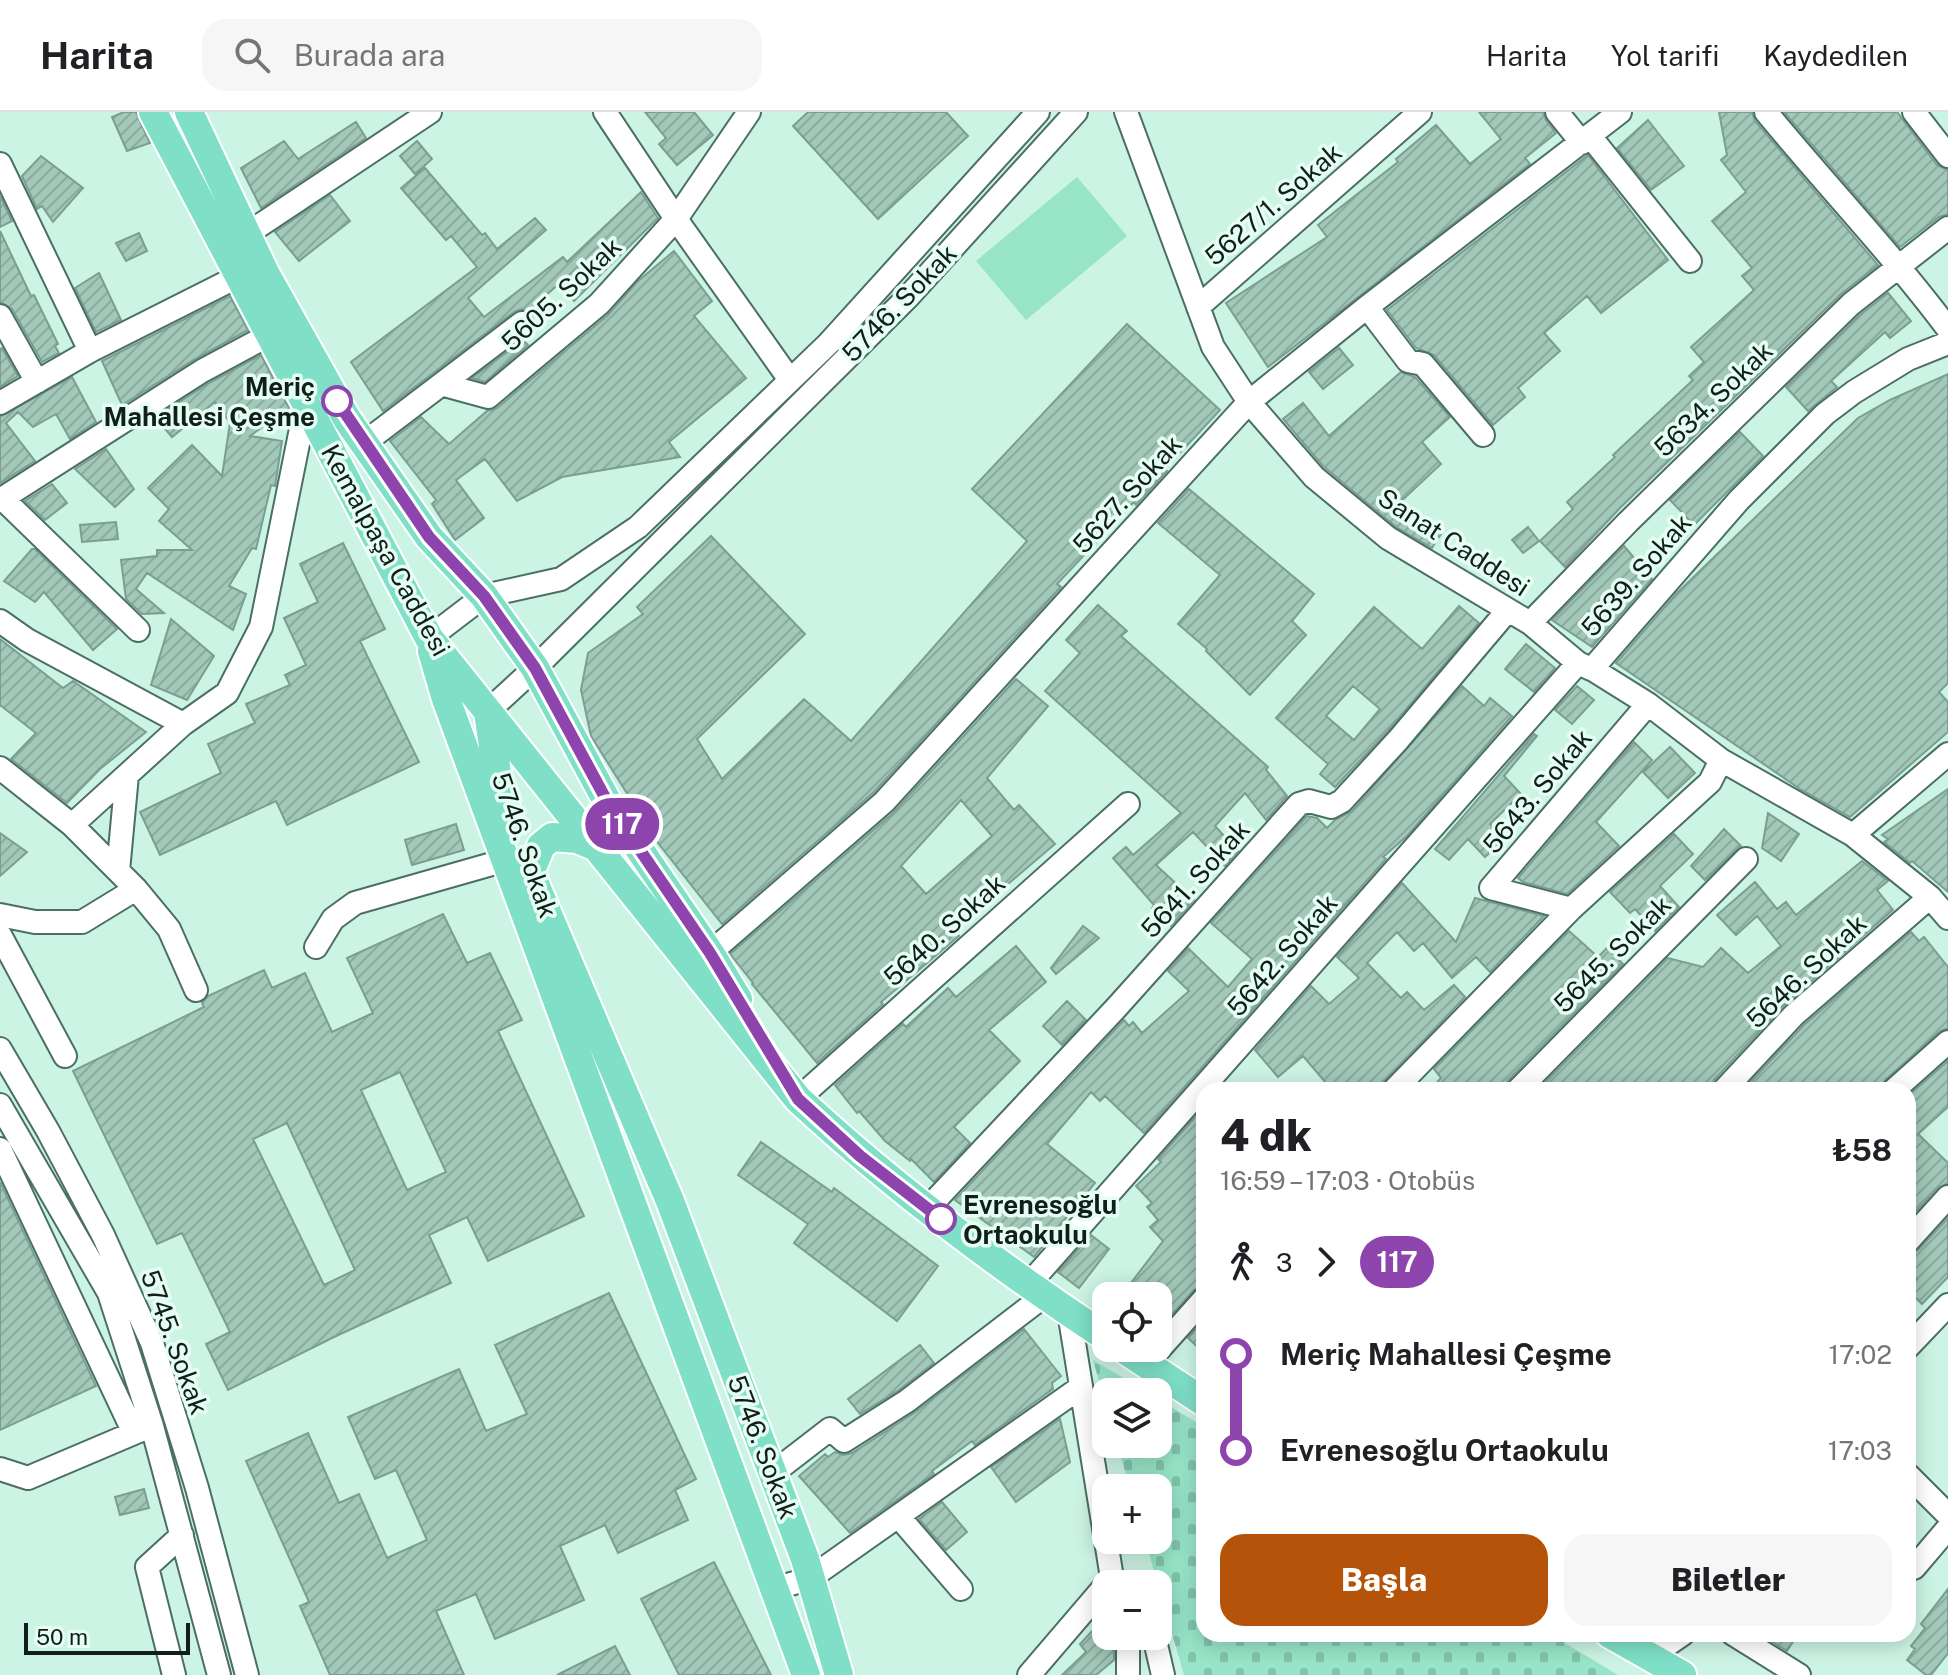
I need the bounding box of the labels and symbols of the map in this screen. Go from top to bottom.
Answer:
street label: 5627/1. Sokak [1198,136,1348,272]
street label: 5605. Sokak [495,231,627,357]
street label: 5746. Sokak [835,238,963,368]
street label: 5634. Sokak [1647,335,1779,463]
place label: Meriç Mahallesi Çeşme [103,371,315,432]
marker: Meriç Mahallesi Çeşme [322,386,352,416]
street label: 5627. Sokak [1066,429,1188,559]
street label: Kemalpaşa Caddesi [315,439,457,661]
street label: Sanat Caddesi [1373,482,1535,602]
street label: 5639. Sokak [1574,507,1698,643]
street label: 5643. Sokak [1476,722,1598,860]
street label: 5746. Sokak [486,768,564,922]
line badge: 117 [576,798,668,850]
street label: 5641. Sokak [1134,814,1256,944]
street label: 5640. Sokak [877,867,1011,993]
street label: 5642. Sokak [1220,887,1344,1023]
street label: 5645. Sokak [1547,889,1677,1019]
street label: 5646. Sokak [1740,908,1872,1034]
place label: Evrenesoğlu Ortaokulu [963,1189,1117,1250]
marker: Evrenesoğlu Ortaokulu [926,1204,956,1234]
street label: 5745. Sokak [134,1265,216,1419]
street label: 5746. Sokak [721,1371,805,1523]
scale bar [24,1619,190,1655]

